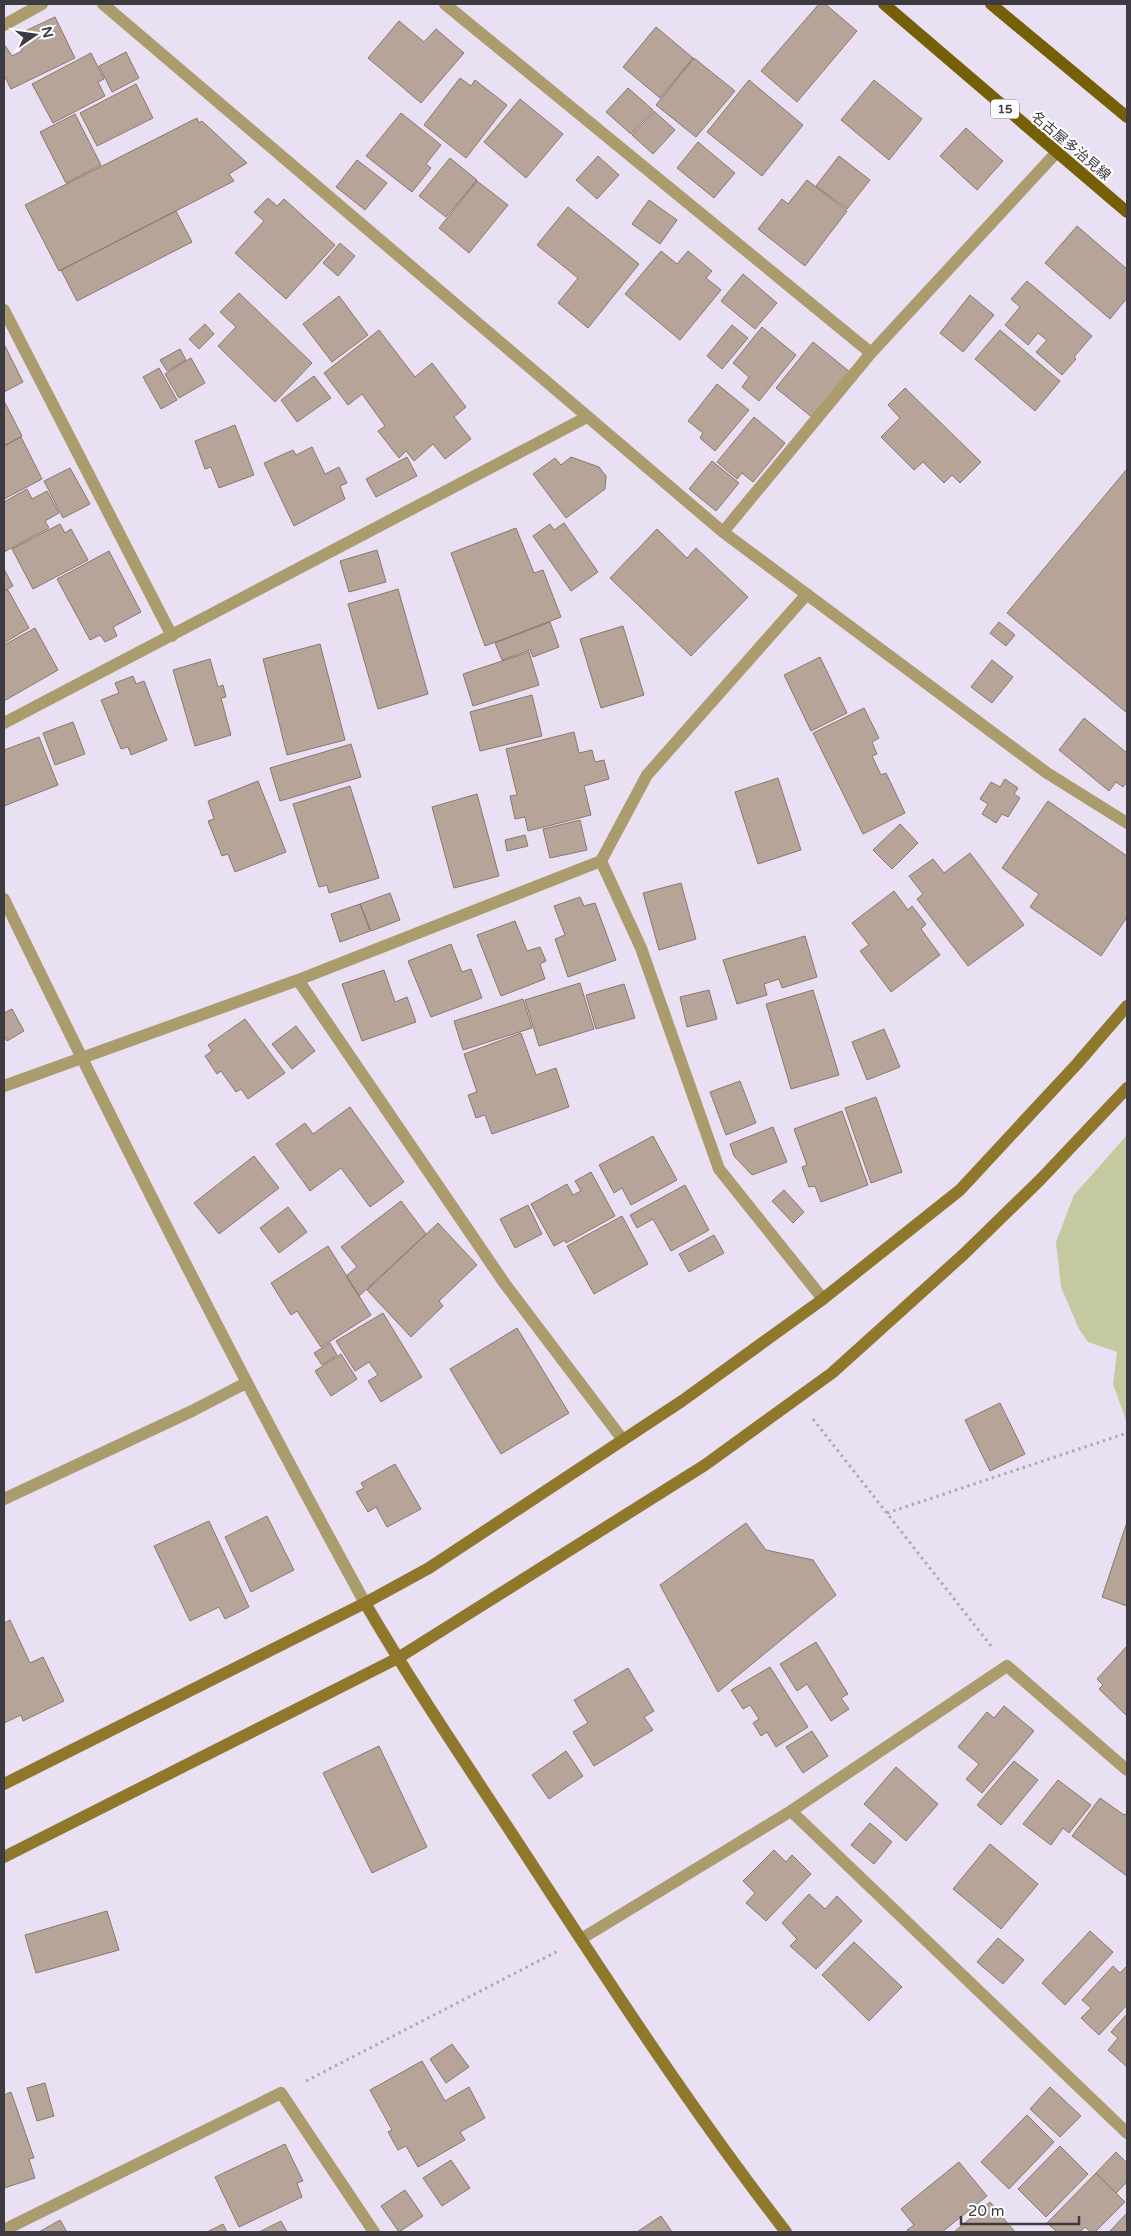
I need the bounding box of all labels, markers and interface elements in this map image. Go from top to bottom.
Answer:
north arrow [10,10,60,60]
text: N [38,25,57,40]
road number: 15 [991,100,1019,118]
street label: 名古屋多治見線 [1028,108,1114,184]
scale bar [961,2194,1078,2226]
text: 20 m [968,2202,1005,2220]

